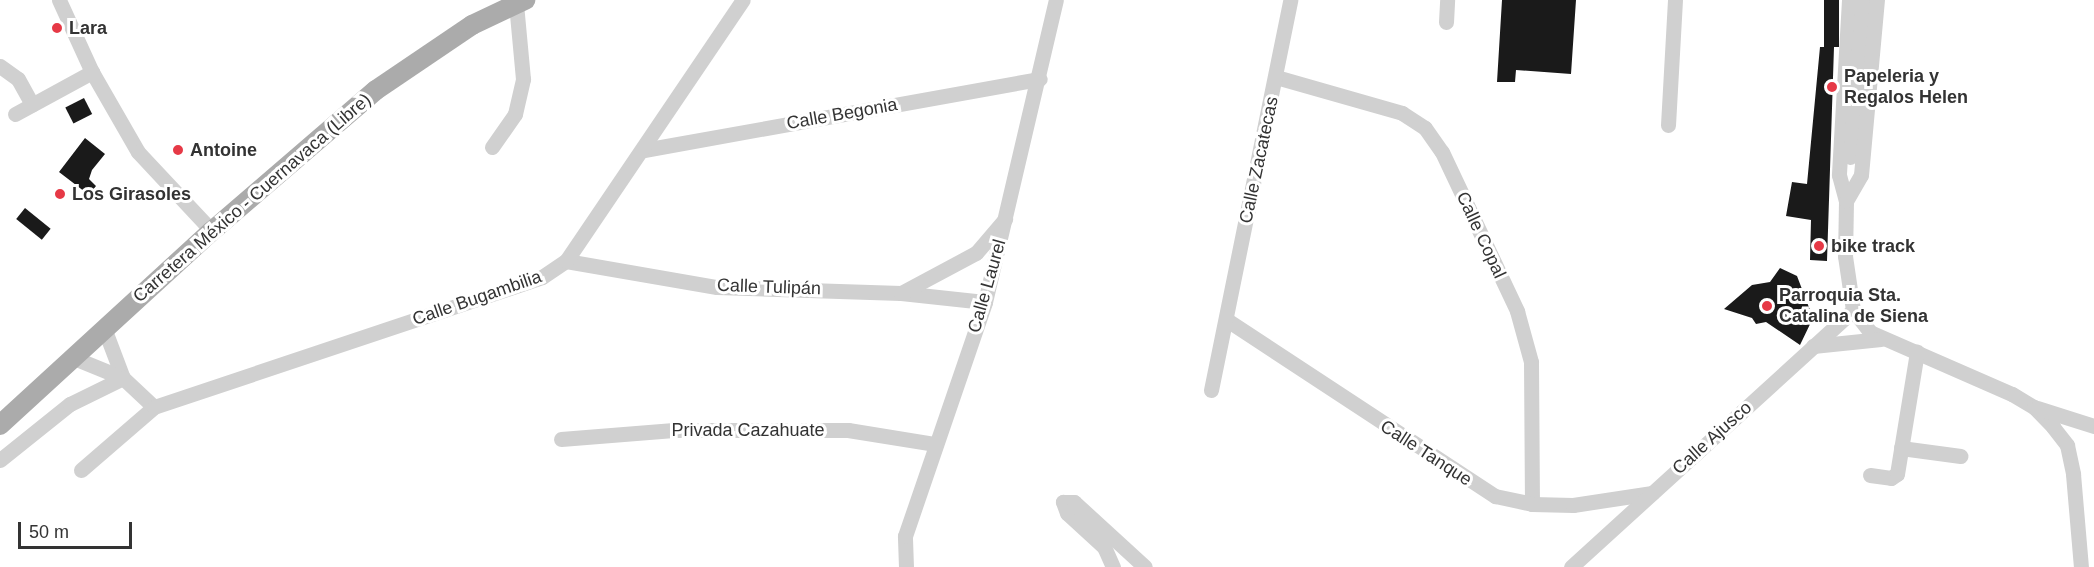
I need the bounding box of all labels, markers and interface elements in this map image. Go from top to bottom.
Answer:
place label: Lara [69,17,107,39]
marker: Lara [50,21,64,35]
place label: Papeleria y Regalos Helen [1844,66,1968,109]
marker: Papeleria y Regalos Helen [1825,80,1839,94]
street label: Carretera México - Cuernavaca (Libre) [129,89,375,307]
street label: Calle Begonia [785,94,899,134]
street label: Calle Zacatecas [1235,95,1283,225]
place label: Antoine [190,139,257,161]
marker: Antoine [171,143,185,157]
place label: Los Girasoles [72,183,191,205]
marker: Los Girasoles [53,187,67,201]
street label: Calle Copal [1452,188,1510,282]
place label: bike track [1831,235,1915,257]
street label: Calle Laurel [963,237,1011,335]
marker: bike track [1812,239,1826,253]
street label: Calle Bugambilia [410,266,544,330]
street label: Calle Tulipán [716,274,822,300]
place label: Parroquia Sta. Catalina de Siena [1779,285,1928,328]
marker: Parroquia Sta. Catalina de Siena [1760,299,1774,313]
street label: Calle Ajusco [1668,397,1756,479]
street label: Calle Tanque [1376,415,1476,491]
street label: Privada Cazahuate [671,419,825,441]
scale bar [21,510,135,548]
text: 50 m [29,522,69,542]

